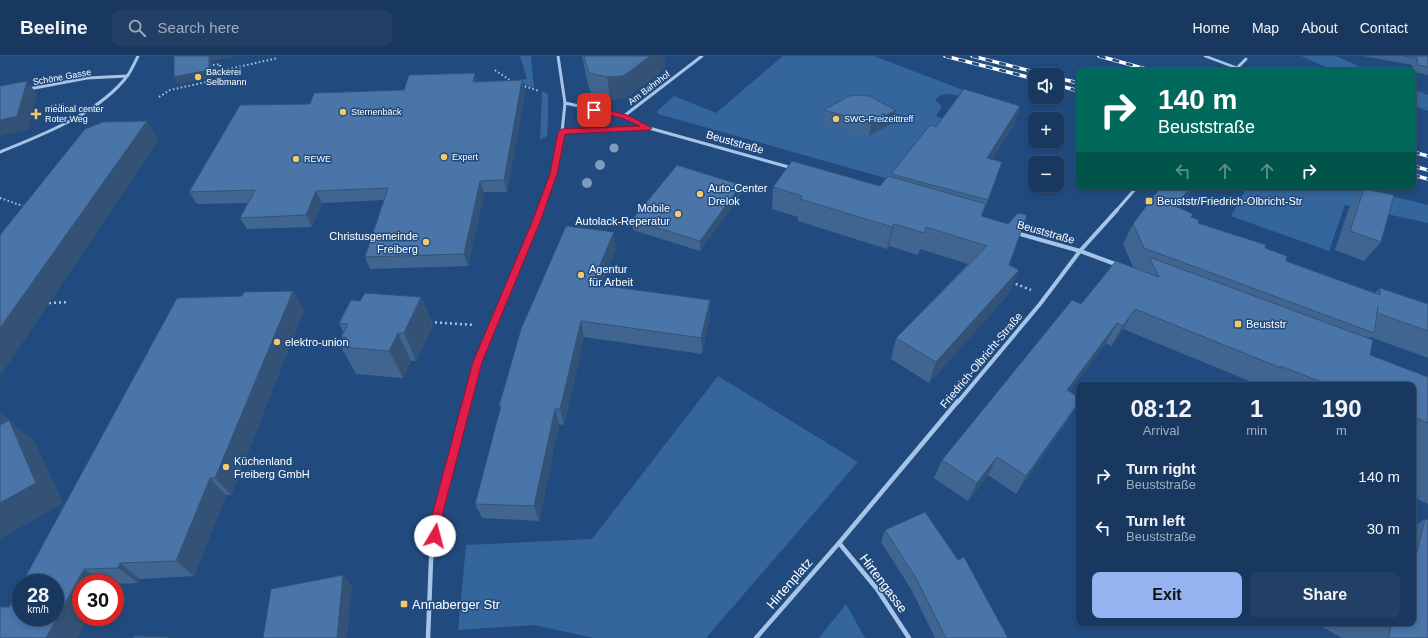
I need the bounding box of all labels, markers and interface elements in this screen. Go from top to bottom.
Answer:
search box [112,10,392,46]
text: Beeline [20,17,88,38]
icon: search [126,17,148,39]
text: Search here [158,19,239,36]
text: Home [1193,20,1230,36]
text: Map [1252,20,1279,36]
text: About [1301,20,1338,36]
text: Contact [1360,20,1408,36]
street label: Schöne Gasse [32,67,92,87]
place label: Bäckerei Selbmann [206,67,247,87]
map controls [1028,68,1064,192]
button: sound [1028,68,1064,104]
street label: Am Bahnhof [626,69,672,107]
marker: Bäckerei Selbmann [193,72,203,82]
icon: right [1092,84,1144,136]
text: 140 m [1158,84,1237,115]
pin [577,93,611,127]
icon: arrive [583,99,605,121]
place label: medical center Roter Weg [45,104,104,124]
marker: Sternenbäck [338,107,348,117]
place label: Sternenbäck [351,107,402,117]
marker: medical center Roter Weg [30,108,42,120]
button: + [1028,112,1064,148]
marker: SWG-Freizeittreff [831,114,841,124]
place label: SWG-Freizeittreff [844,114,914,124]
text: Beuststraße [1158,117,1255,137]
street label: Beuststraße [705,128,765,156]
marker: Expert [439,152,449,162]
place label: Expert [452,152,479,162]
marker: REWE [291,154,301,164]
place label: REWE [304,154,331,164]
button: − [1028,156,1064,192]
icon: left [1172,160,1194,182]
icon: ahead [1214,160,1236,182]
icon: ahead [1256,160,1278,182]
icon: right [1298,160,1320,182]
place label: Auto-Center Drelok [708,182,768,207]
marker: Auto-Center Drelok [695,189,705,199]
place label: Beuststr/Friedrich-Olbricht-Str [1157,195,1303,207]
marker: Beuststr/Friedrich-Olbricht-Str [1144,196,1154,206]
place label: Mobile Autolack-Reperatur [575,202,670,227]
marker: Mobile Autolack-Reperatur [673,209,683,219]
street label: Beuststraße [1016,218,1076,246]
place label: Christusgemeinde Freiberg [329,230,418,255]
marker: Christusgemeinde Freiberg [421,237,431,247]
place label: Agentur für Arbeit [589,263,633,288]
marker: Agentur für Arbeit [576,270,586,280]
street label: Friedrich-Olbricht-Straße [938,310,1024,410]
place label: Beuststr [1246,318,1287,330]
marker: Beuststr [1233,319,1243,329]
place label: elektro-union [285,336,349,348]
marker: elektro-union [272,337,282,347]
text: 08:12 [1130,395,1192,422]
text: 1 [1250,395,1263,422]
text: 190 [1322,395,1362,422]
text: Arrival [1143,423,1180,438]
text: min [1246,423,1267,438]
text: m [1336,423,1347,438]
place label: Küchenland Freiberg GmbH [234,455,310,480]
text: Turn right [1126,460,1196,477]
marker: Küchenland Freiberg GmbH [221,462,231,472]
icon: right [1092,465,1114,487]
text: 140 m [1358,468,1400,485]
text: Beuststraße [1126,477,1196,492]
text: Turn left [1126,512,1185,529]
position arrow [414,515,456,557]
icon: left [1092,517,1114,539]
text: 30 m [1367,520,1400,537]
text: Beuststraße [1126,529,1196,544]
street label: Hirtengasse [857,551,910,616]
street label: Hirtenplatz [763,555,815,612]
button: Exit [1092,572,1242,618]
button: Share [1250,572,1400,618]
speed limit sign: 30 [72,574,124,626]
text: 28 [27,584,49,606]
place label: Annaberger Str [412,597,501,612]
marker: Annaberger Str [399,599,409,609]
text: km/h [27,604,49,615]

